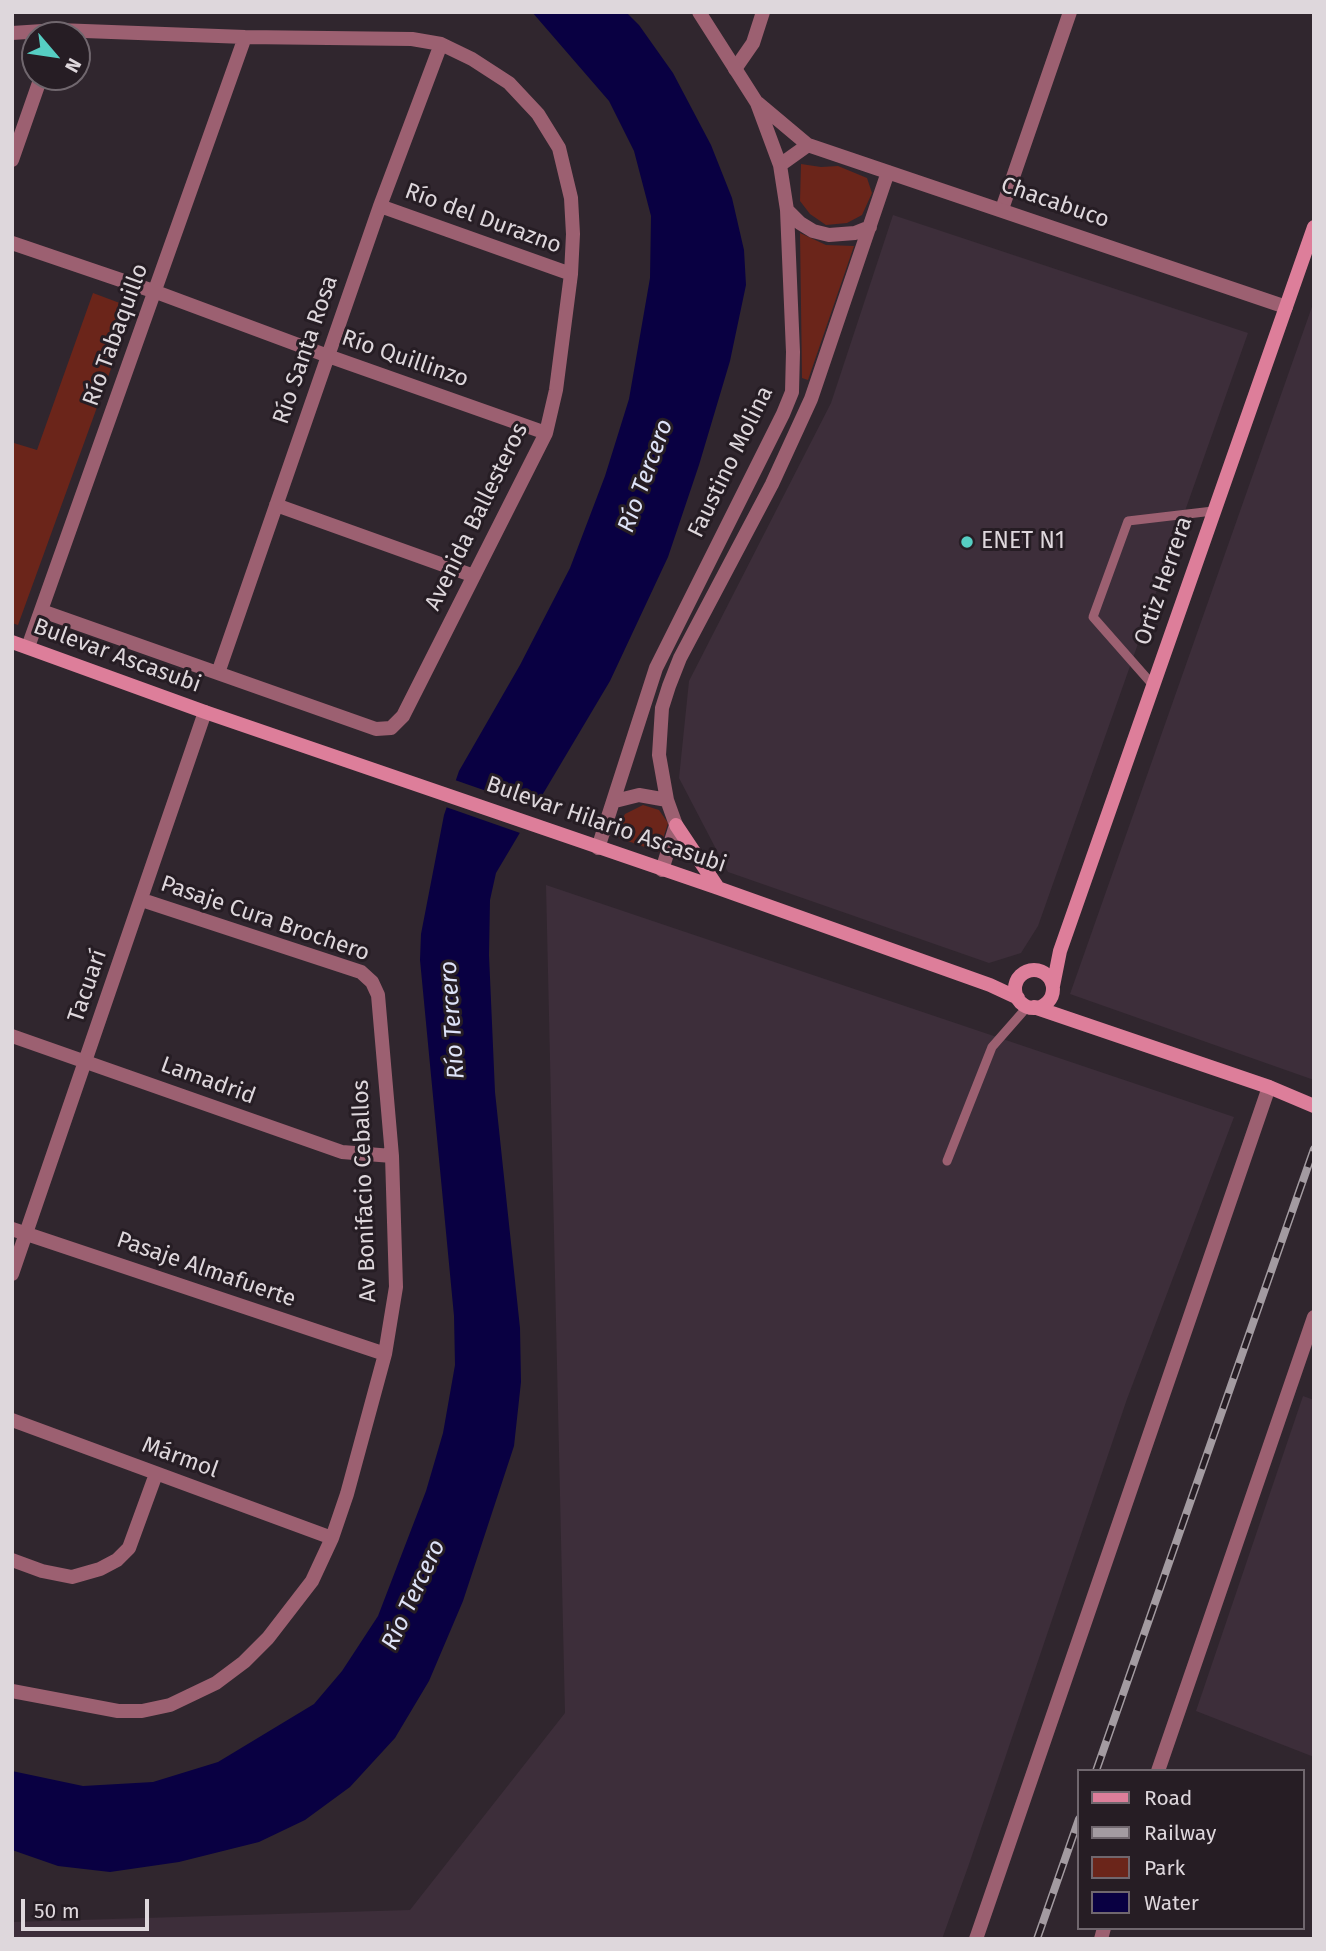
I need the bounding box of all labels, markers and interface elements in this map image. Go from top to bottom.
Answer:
north arrow [21,21,91,91]
text: N [60,54,86,77]
street label: Chacabuco [997,172,1113,234]
street label: Río del Durazno [401,178,565,260]
street label: Río Tabaquillo [77,260,155,410]
street label: Río Santa Rosa [268,272,344,428]
street label: Río Quillinzo [338,324,472,394]
street label: Faustino Molina [682,382,780,542]
water label: Río Tercero [612,415,680,537]
street label: Avenida Ballesteros [420,419,534,615]
street label: Ortiz Herrera [1129,513,1199,649]
place label: ENET N1 [981,528,1065,556]
marker: ENET N1 [959,534,975,550]
street label: Bulevar Ascasubi [30,613,204,699]
street label: Bulevar Hilario Ascasubi [482,771,730,879]
street label: Pasaje Cura Brochero [157,870,373,968]
street label: Tacuarí [63,946,113,1026]
water label: Río Tercero [435,960,471,1080]
street label: Lamadrid [157,1051,259,1111]
street label: Av Bonifacio Ceballos [347,1079,383,1303]
street label: Pasaje Almafuerte [113,1226,299,1314]
street label: Mármol [138,1431,222,1485]
water label: Río Tercero [376,1535,452,1655]
legend [1078,1769,1305,1930]
text: Road [1144,1785,1192,1811]
text: Railway [1144,1820,1216,1846]
text: Park [1144,1855,1185,1881]
scale bar [24,1884,152,1928]
text: Water [1144,1890,1199,1916]
text: 50 m [34,1898,80,1924]

